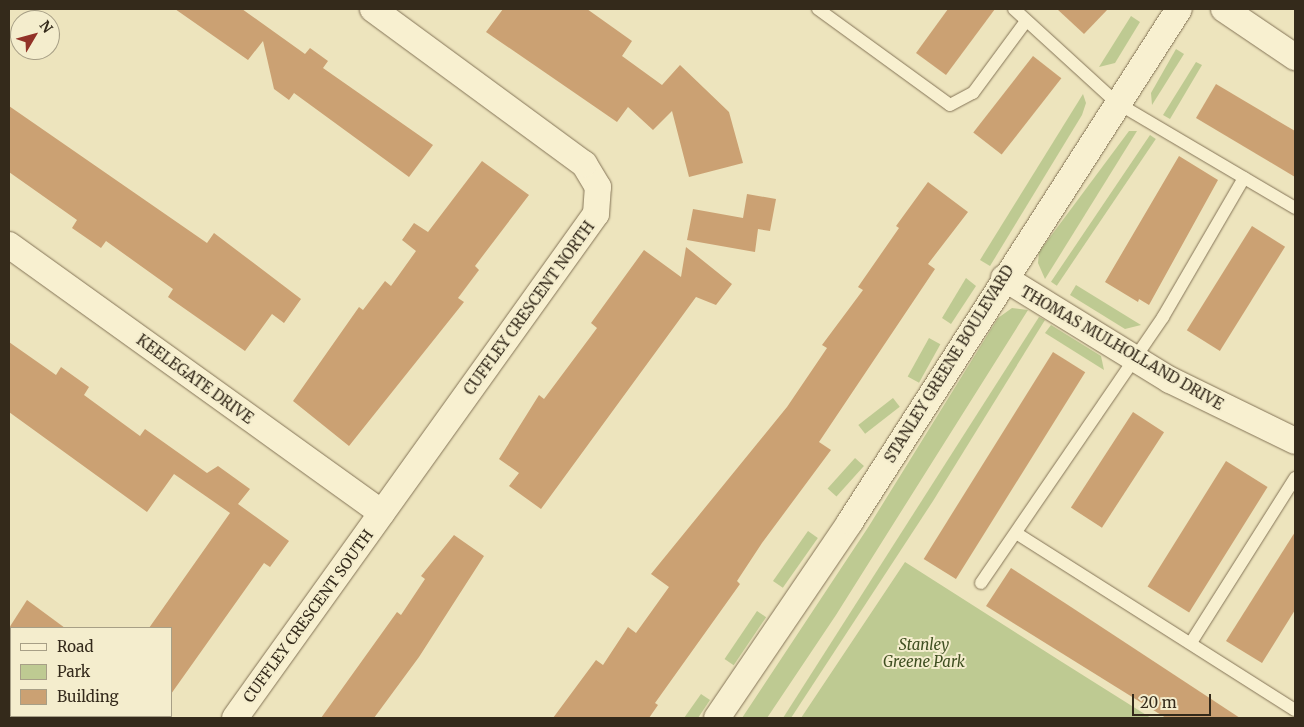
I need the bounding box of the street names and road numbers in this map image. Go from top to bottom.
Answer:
street label: CUFFLEY CRESCENT NORTH [460,218,598,398]
street label: STANLEY GREENE BOULEVARD [881,262,1017,466]
street label: THOMAS MULHOLLAND DRIVE [1017,282,1227,414]
street label: KEELEGATE DRIVE [133,331,257,427]
street label: CUFFLEY CRESCENT SOUTH [239,526,377,706]

